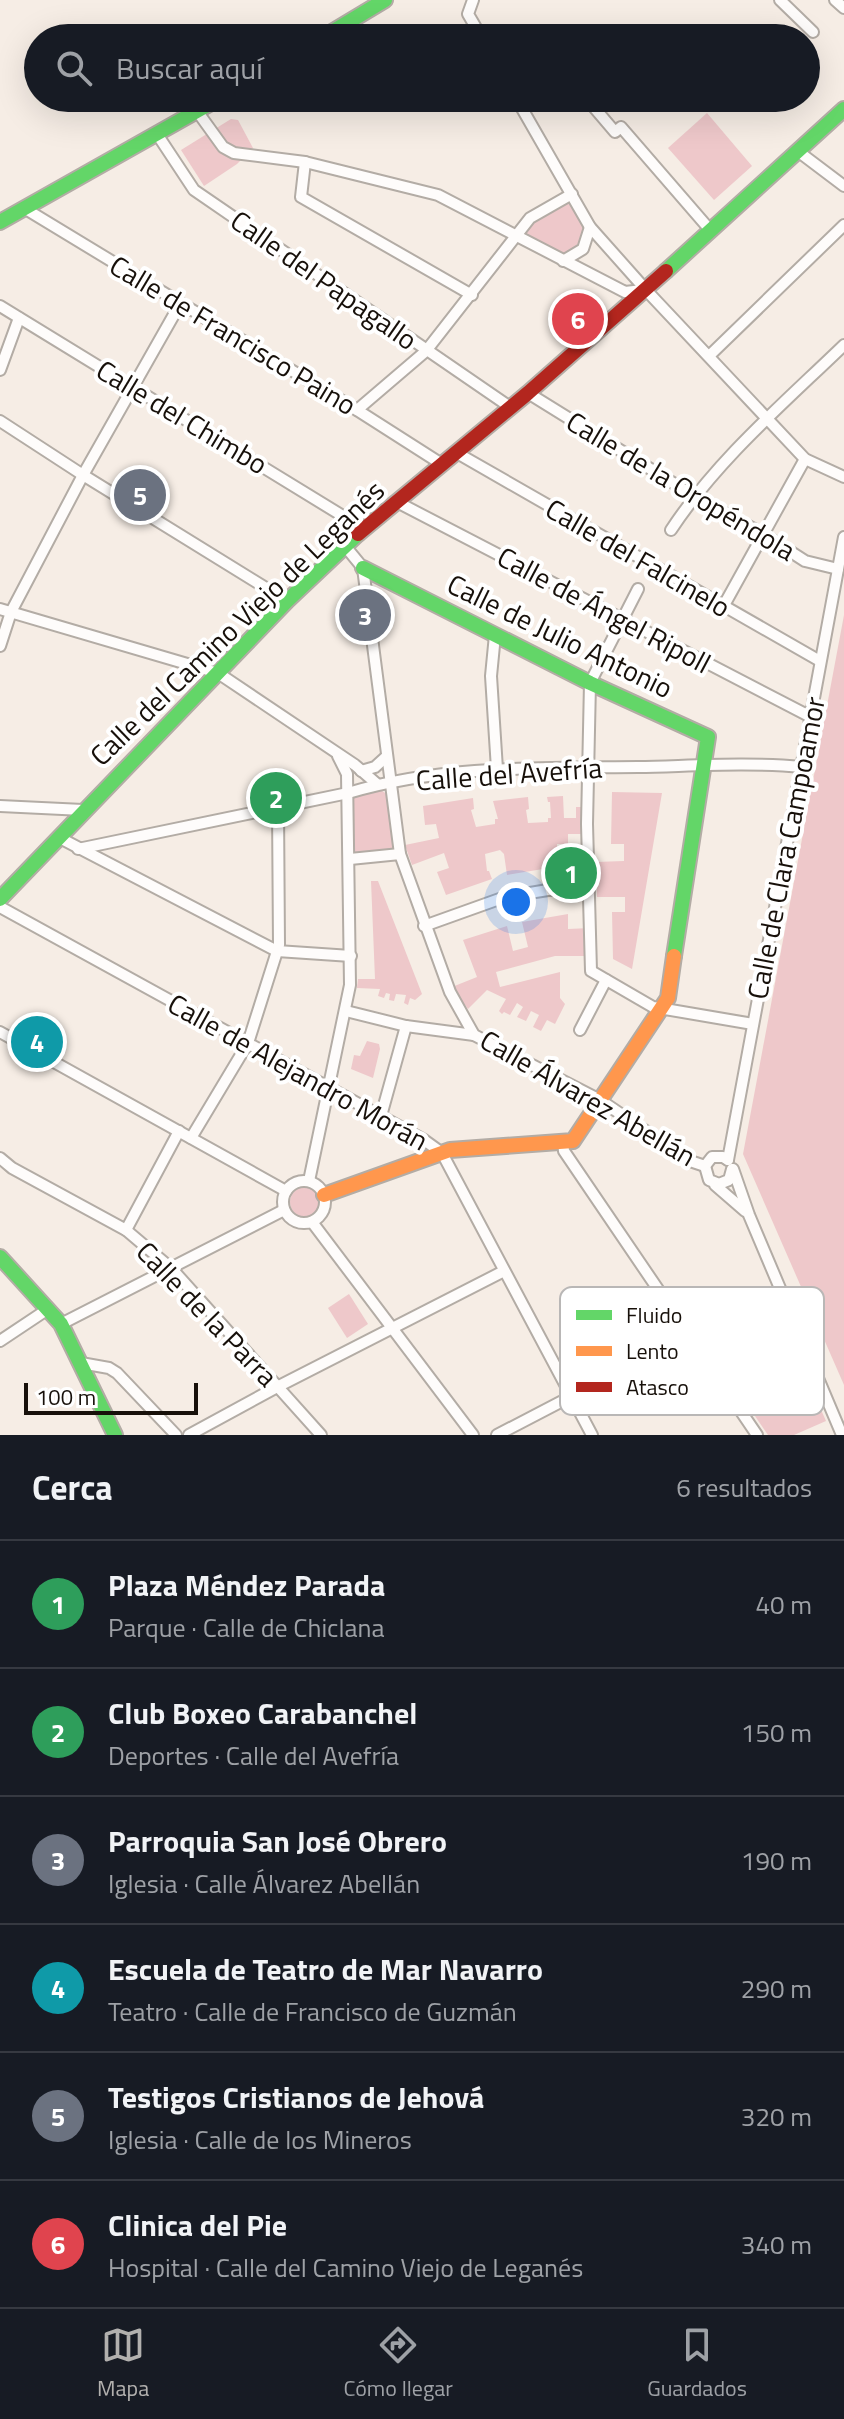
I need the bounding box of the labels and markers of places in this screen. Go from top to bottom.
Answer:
pin: 6 [552,289,604,349]
pin: 5 [114,465,166,525]
pin: 3 [339,585,391,645]
pin: 2 [250,768,302,828]
pin: 1 [545,843,597,903]
pin: 4 [11,1012,63,1072]

